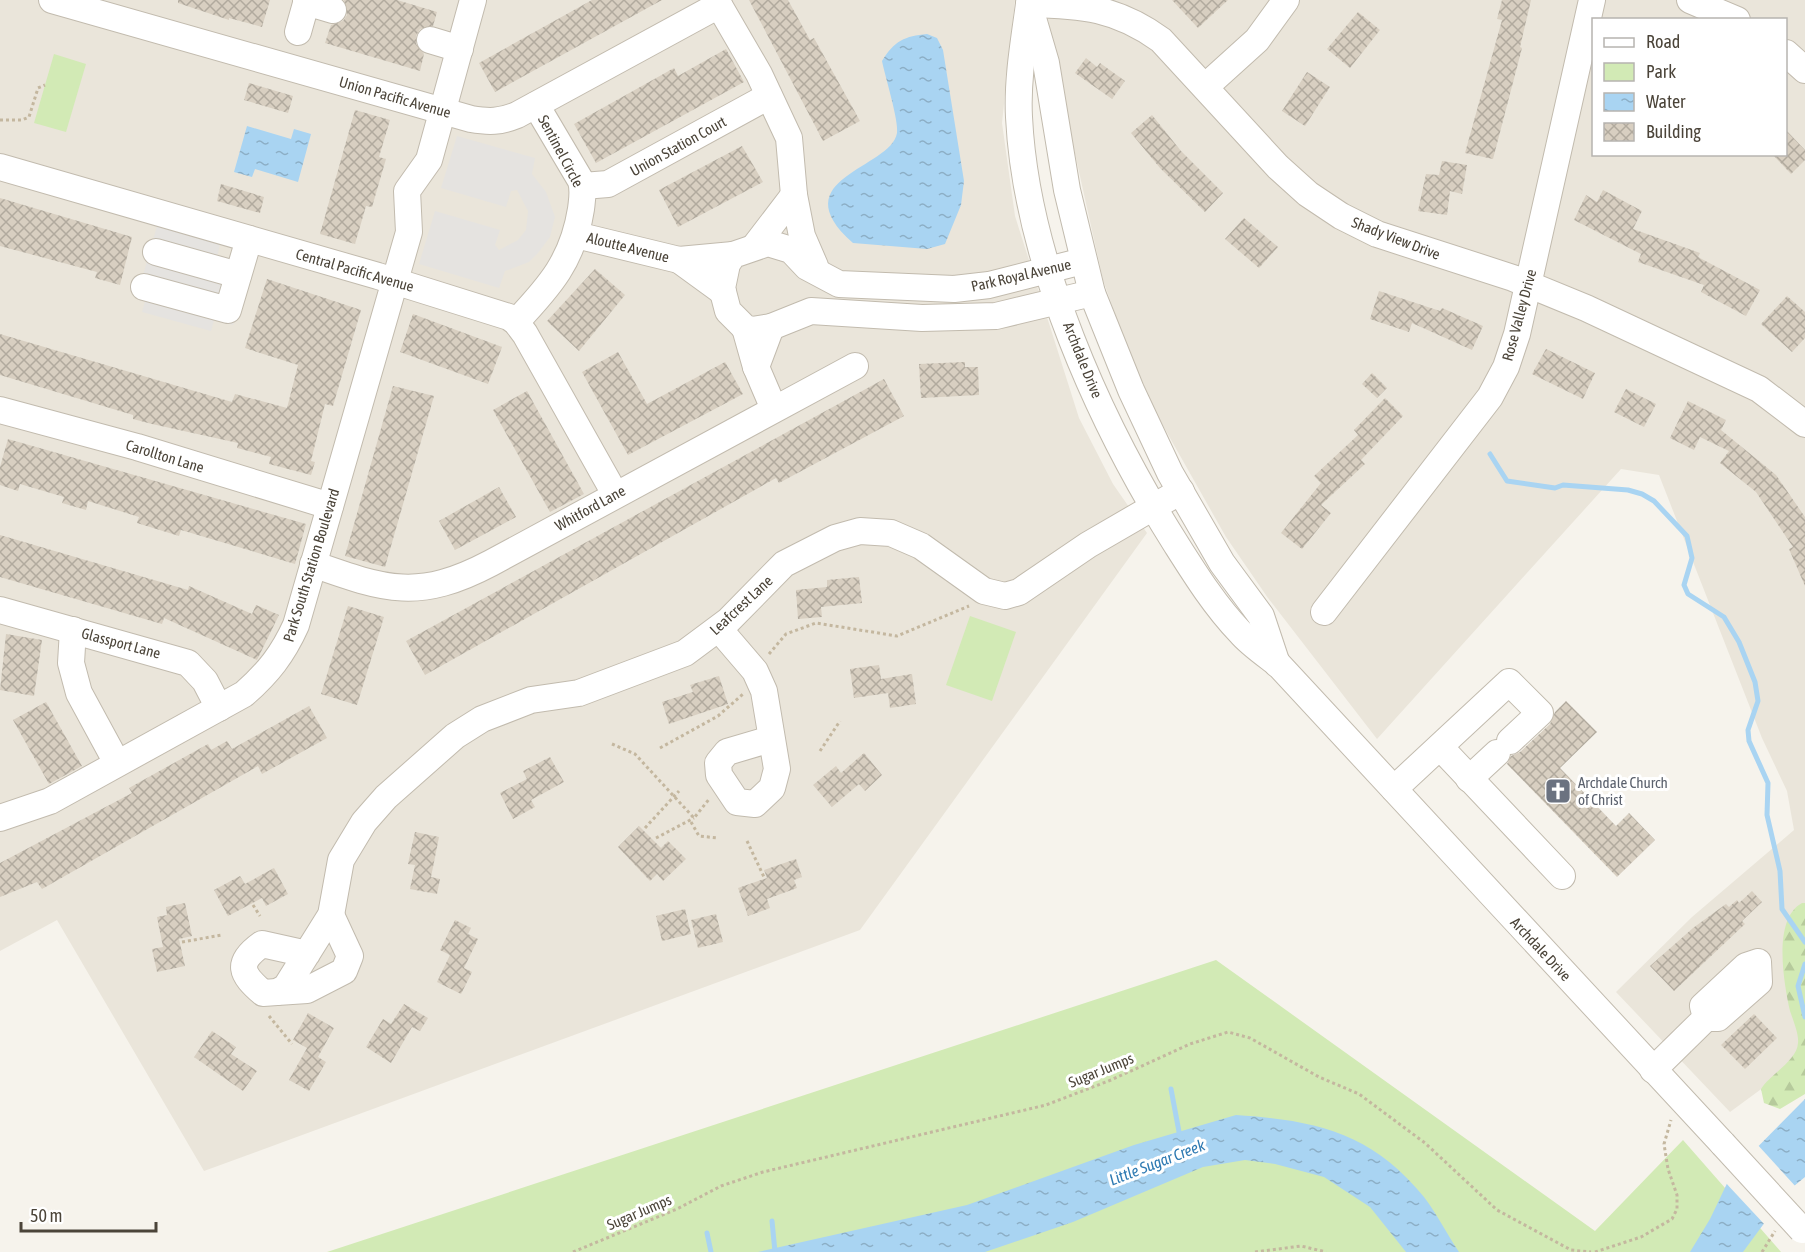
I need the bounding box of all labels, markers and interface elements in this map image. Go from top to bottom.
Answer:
legend [1592,18,1787,156]
text: Road [1646,31,1680,52]
text: Park [1646,61,1676,82]
street label: Union Pacific Avenue [337,73,453,121]
text: Water [1646,91,1686,112]
street label: Sentinel Circle [535,112,587,190]
street label: Union Station Court [627,113,729,179]
text: Building [1646,121,1701,142]
street label: Shady View Drive [1349,213,1443,263]
street label: Aloutte Avenue [585,229,671,265]
street label: Central Pacific Avenue [294,245,416,295]
street label: Park Royal Avenue [969,255,1073,295]
street label: Rose Valley Drive [1499,267,1539,363]
street label: Archdale Drive [1060,319,1106,401]
street label: Carollton Lane [124,436,206,476]
street label: Whitford Lane [552,482,628,534]
street label: Park South Station Boulevard [280,486,342,644]
street label: Leafcrest Lane [706,572,776,638]
street label: Glassport Lane [80,624,163,662]
place label: Archdale Church of Christ [1578,774,1668,808]
church icon: Archdale Church of Christ [1543,776,1573,806]
street label: Archdale Drive [1507,914,1575,984]
street label: Sugar Jumps [1066,1049,1136,1091]
water label: Little Sugar Creek [1107,1135,1209,1189]
street label: Sugar Jumps [604,1191,674,1233]
scale bar [21,1195,156,1233]
text: 50 m [30,1205,62,1226]

